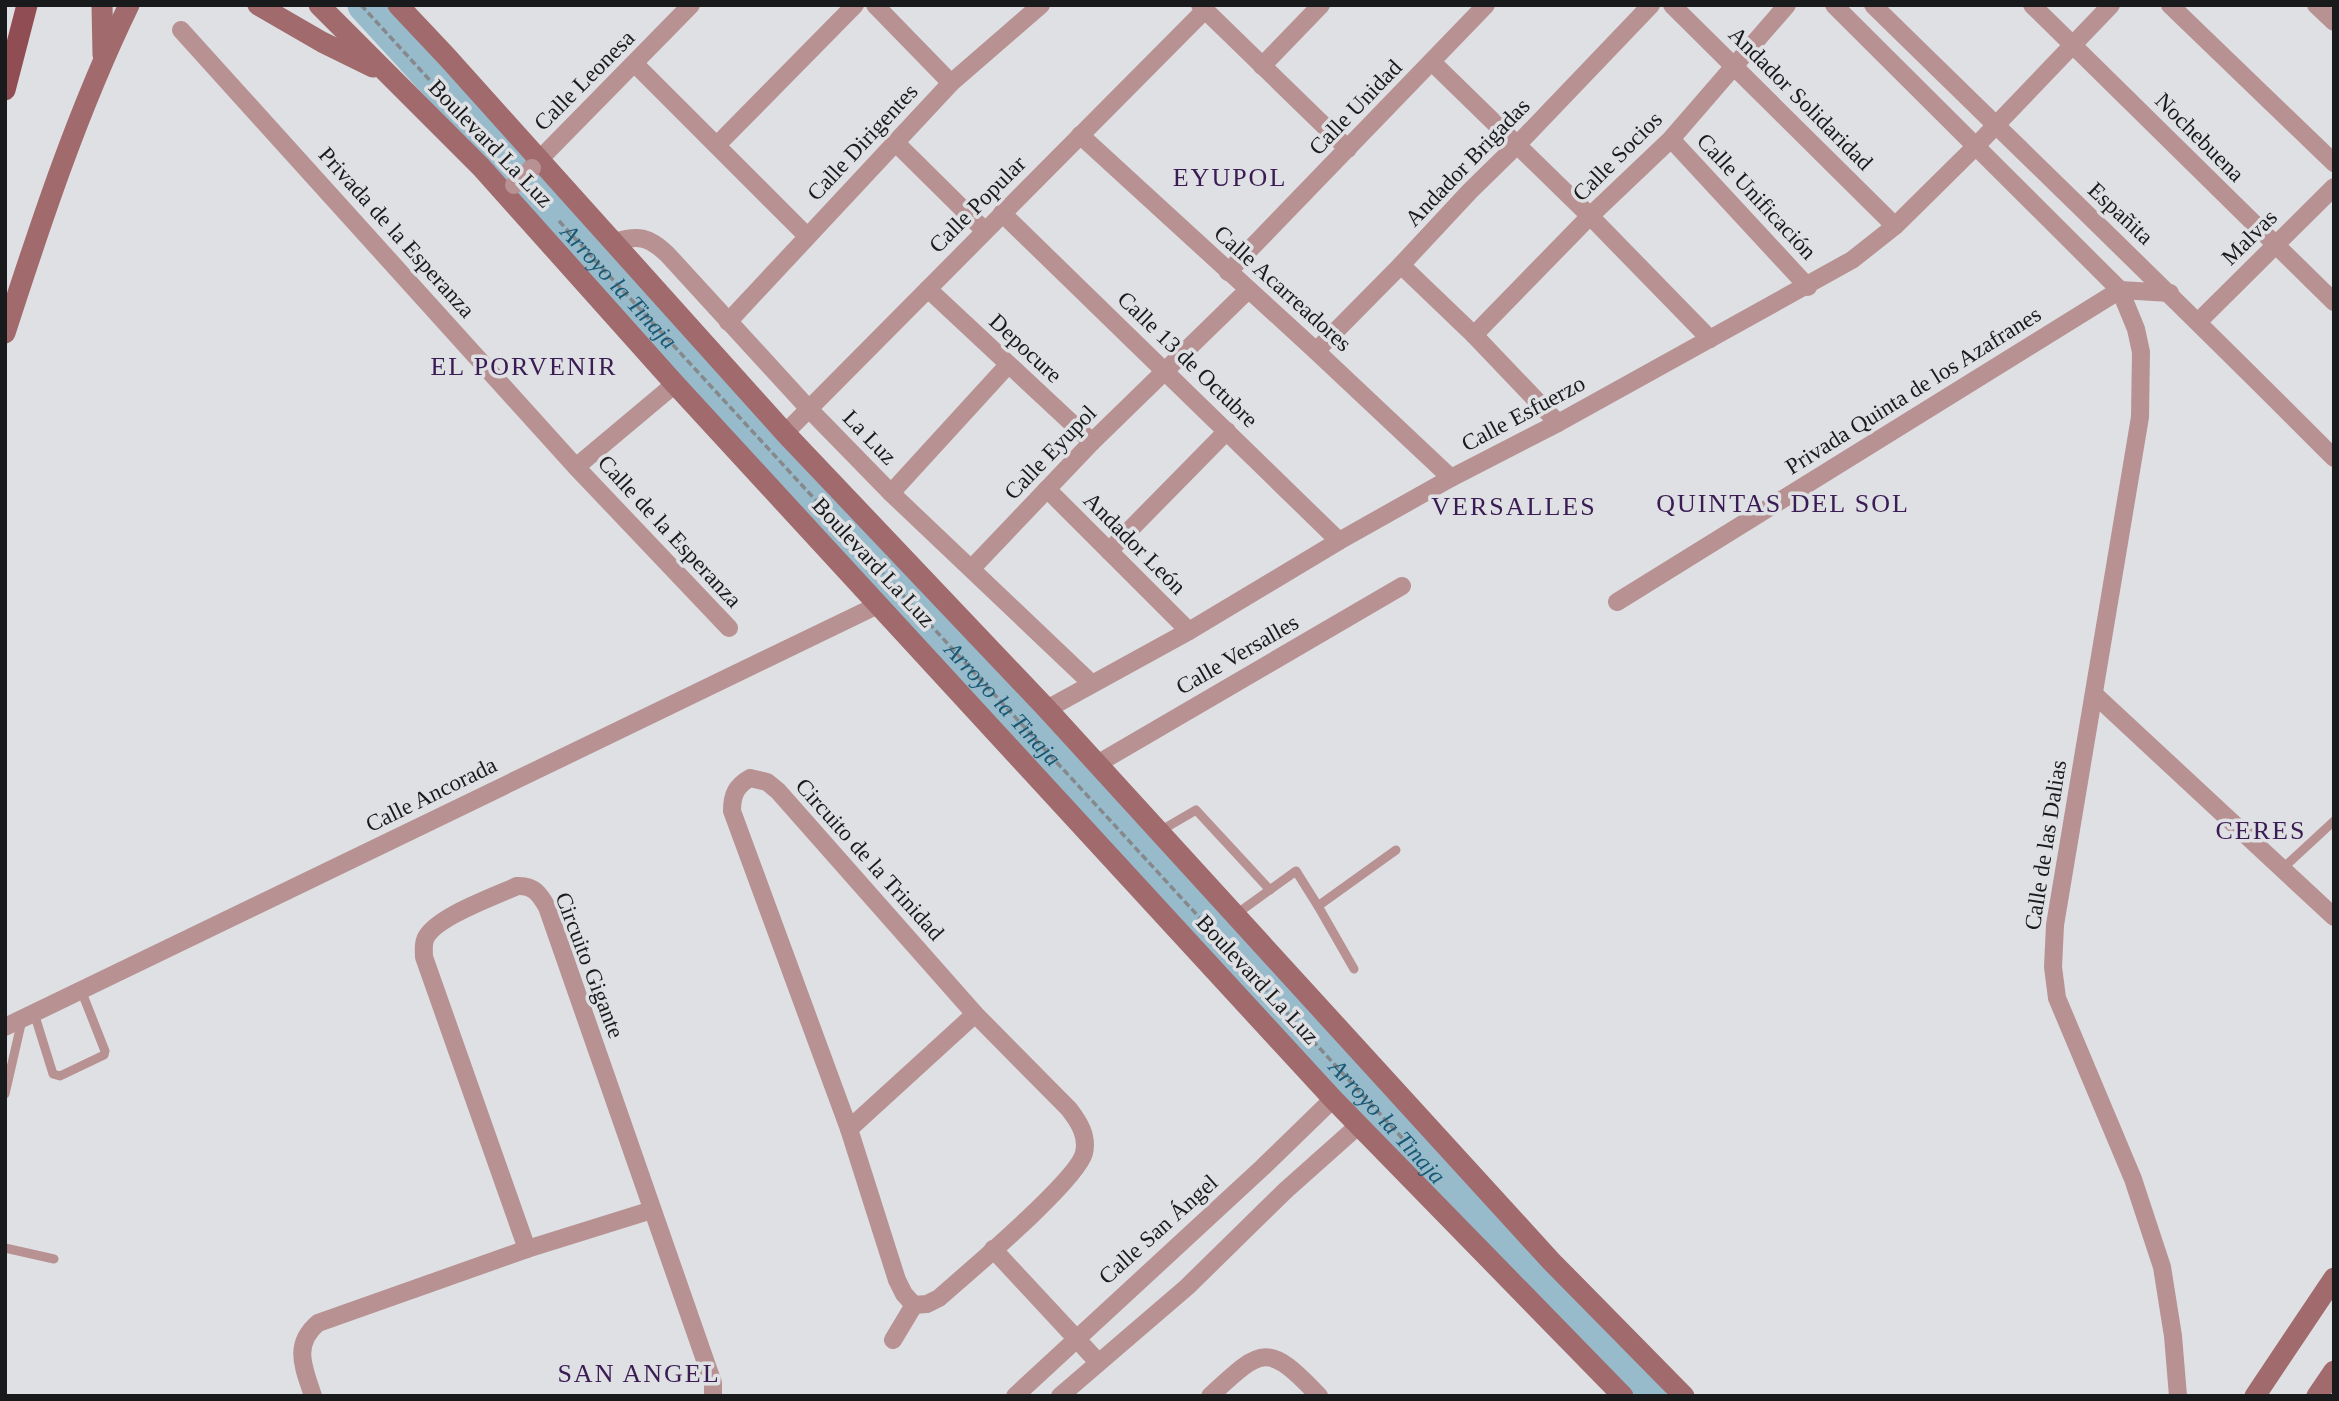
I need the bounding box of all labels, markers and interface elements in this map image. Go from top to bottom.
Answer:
street label: Andador Solidaridad [1724,22,1878,176]
street label: Calle Leonesa [529,25,639,135]
street label: Calle Unidad [1304,54,1407,160]
street label: Boulevard La Luz [424,74,558,212]
street label: Calle Dirigentes [802,79,923,206]
street label: Nochebuena [2150,88,2249,187]
street label: Andador Brigadas [1400,93,1535,231]
street label: Calle Socios [1568,107,1667,206]
street label: Calle Unificación [1692,128,1822,265]
street label: Privada de la Esperanza [314,142,480,323]
street label: Calle Popular [924,151,1031,258]
district label: EYUPOL [1173,163,1287,192]
street label: Españita [2083,177,2158,250]
street label: Malvas [2217,205,2282,270]
water label: Arroyo la Tinaja [554,218,683,354]
street label: Calle Acarreadores [1209,220,1356,356]
street label: Calle 13 de Octubre [1113,286,1263,432]
street label: Privada Quinta de los Azafranes [1781,301,2046,480]
street label: Depocure [984,309,1067,388]
district label: EL PORVENIR [430,352,618,381]
street label: Calle Esfuerzo [1457,370,1589,456]
street label: Calle Eyupol [999,400,1101,504]
street label: La Luz [838,405,901,470]
street label: Calle de la Esperanza [593,450,746,612]
street label: Andador León [1079,487,1191,600]
district label: QUINTAS DEL SOL [1656,489,1910,518]
district label: VERSALLES [1431,492,1597,521]
street label: Boulevard La Luz [807,493,940,632]
street label: Calle Versalles [1172,609,1303,699]
water label: Arroyo la Tinaja [938,635,1066,771]
street label: Calle Ancorada [362,752,501,837]
street label: Calle de las Dalias [2020,758,2071,932]
street label: Circuito de la Trinidad [790,773,949,946]
district label: CERES [2216,816,2306,845]
street label: Circuito Gigante [550,889,629,1042]
street label: Boulevard La Luz [1191,910,1324,1049]
water label: Arroyo la Tinaja [1323,1053,1451,1189]
street label: Calle San Ángel [1094,1170,1223,1289]
district label: SAN ANGEL [557,1359,721,1388]

